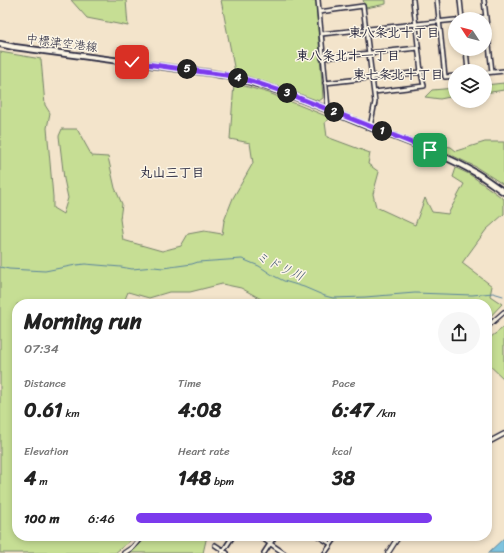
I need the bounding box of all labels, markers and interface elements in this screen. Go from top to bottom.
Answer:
north arrow [448,12,492,56]
map controls [448,12,492,108]
district label: 東八条北十丁目 [348,21,440,44]
street label: 中標津空港線 [25,28,99,58]
district label: 東八条北十一丁目 [296,44,400,67]
pin [115,45,149,79]
icon: check [121,51,143,73]
pin: 5 [177,59,197,79]
text: 5 [184,59,190,78]
district label: 東七条北十丁目 [352,63,444,86]
button: layers [448,64,492,108]
pin: 4 [228,68,248,88]
text: 4 [235,68,241,87]
pin: 3 [277,83,297,103]
text: 3 [284,83,290,102]
pin: 2 [324,102,344,122]
text: 2 [331,102,337,121]
pin: 1 [372,121,392,141]
text: 1 [380,121,384,140]
pin [413,133,447,167]
icon: arrive [419,139,441,161]
district label: 丸山三丁目 [139,161,205,184]
water label: ミドリ川 [252,245,308,287]
text: Morning run [24,302,142,341]
button: share [438,312,480,354]
text: 07:34 [24,337,59,360]
text: Distance [24,374,66,393]
text: Time [178,374,201,393]
text: Pace [332,374,355,393]
text: 0.61 [24,393,63,428]
text: 4:08 [178,393,221,428]
text: 6:47 [332,393,373,428]
text: km [63,404,80,423]
text: /km [373,404,396,423]
text: Elevation [24,442,69,461]
text: Heart rate [178,442,230,461]
text: kcal [332,442,352,461]
text: 4 [24,461,37,496]
text: 148 [178,461,211,496]
text: 38 [332,461,355,496]
text: m [37,472,48,491]
text: bpm [211,472,234,491]
text: 100 m [24,507,59,530]
text: 6:46 [88,507,115,530]

